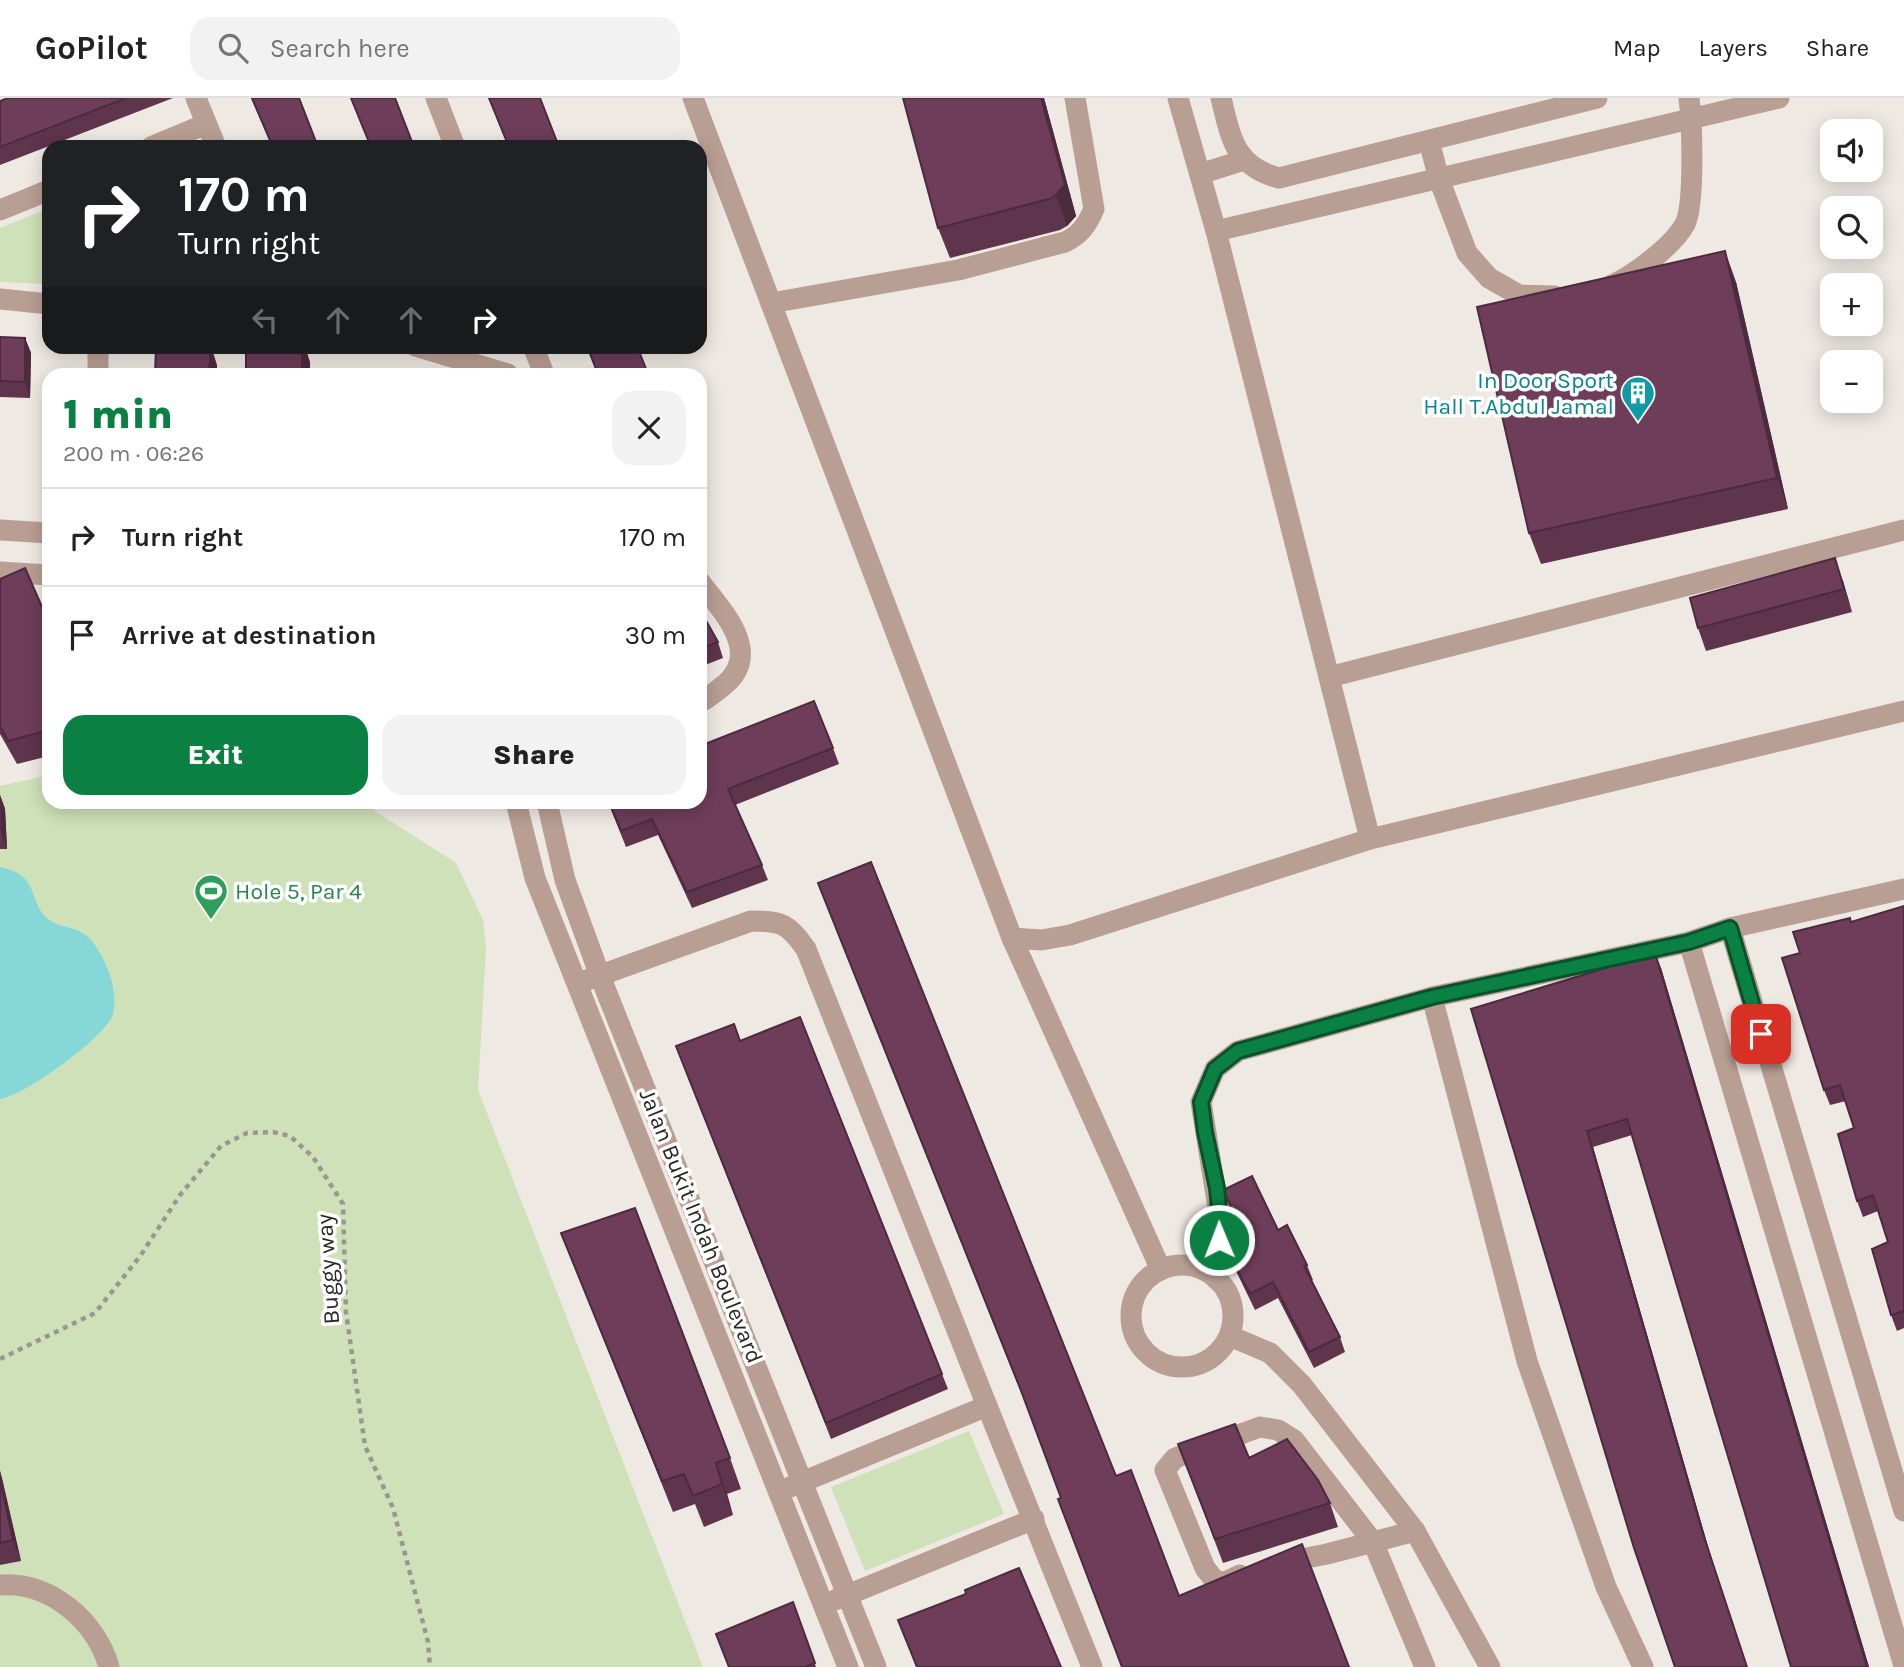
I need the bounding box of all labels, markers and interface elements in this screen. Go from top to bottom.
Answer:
search box [190,17,680,80]
text: GoPilot [35,29,148,67]
icon: search [214,29,252,67]
text: Search here [270,33,410,64]
text: Map [1613,34,1661,62]
text: Layers [1699,34,1768,62]
text: Share [1806,34,1869,62]
map controls [1820,119,1883,413]
button: sound [1820,119,1883,182]
text: 170 m [178,166,310,223]
icon: right [63,168,154,259]
button: search [1820,196,1883,259]
text: Turn right [178,225,320,262]
button: + [1820,273,1883,336]
icon: left [246,301,284,339]
icon: ahead [319,301,357,339]
icon: ahead [392,301,430,339]
icon: right [465,301,503,339]
button: − [1820,350,1883,413]
place label: In Door Sport Hall T.Abdul Jamal [1423,367,1614,420]
building icon: In Door Sport Hall T.Abdul Jamal [1619,374,1657,423]
text: 1 min [63,389,173,439]
button: close [612,391,686,465]
text: 200 m · 06:26 [63,440,204,467]
icon: right [63,518,101,556]
text: Turn right [122,522,243,553]
text: 170 m [619,522,686,553]
icon: arrive [63,616,101,654]
text: Arrive at destination [122,620,376,651]
text: 30 m [625,620,686,651]
button: Exit [63,715,368,795]
button: Share [382,715,686,795]
sports icon: Hole 5, Par 4 [192,872,230,921]
place label: Hole 5, Par 4 [235,878,362,905]
pin [1731,1004,1791,1064]
icon: arrive [1742,1015,1780,1053]
street label: Jalan Bukit Indah Boulevard [633,1085,769,1367]
position arrow [1182,1203,1256,1277]
street label: Buggy way [311,1213,345,1325]

